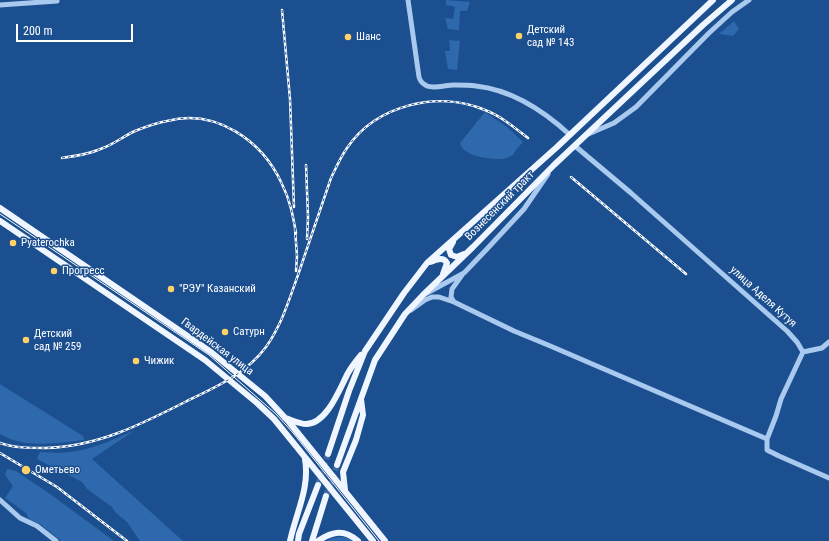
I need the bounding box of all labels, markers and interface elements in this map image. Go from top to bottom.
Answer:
scale bar [18,16,135,42]
place label: Детский сад № 143 [527,23,574,49]
text: 200 m [23,24,53,38]
place label: Шанс [356,30,381,44]
marker: Детский сад № 143 [514,31,524,41]
marker: Шанс [343,32,353,42]
street label: Вознесенский тракт [463,169,537,243]
place label: Pyaterochka [21,236,75,250]
marker: Pyaterochka [8,238,18,248]
place label: Прогресс [62,264,105,278]
street label: улица Аделя Кутуя [727,264,799,330]
marker: Прогресс [49,266,59,276]
place label: "РЭУ" Казанский [179,282,256,296]
marker: "РЭУ" Казанский [166,284,176,294]
street label: Гвардейская улица [178,315,256,379]
place label: Сатурн [233,325,265,339]
place label: Детский сад № 259 [34,327,81,353]
marker: Сатурн [220,327,230,337]
marker: Детский сад № 259 [21,335,31,345]
place label: Чижик [144,354,174,368]
marker: Чижик [131,356,141,366]
place label: Ометьево [35,463,80,477]
marker: Ометьево [20,464,32,476]

